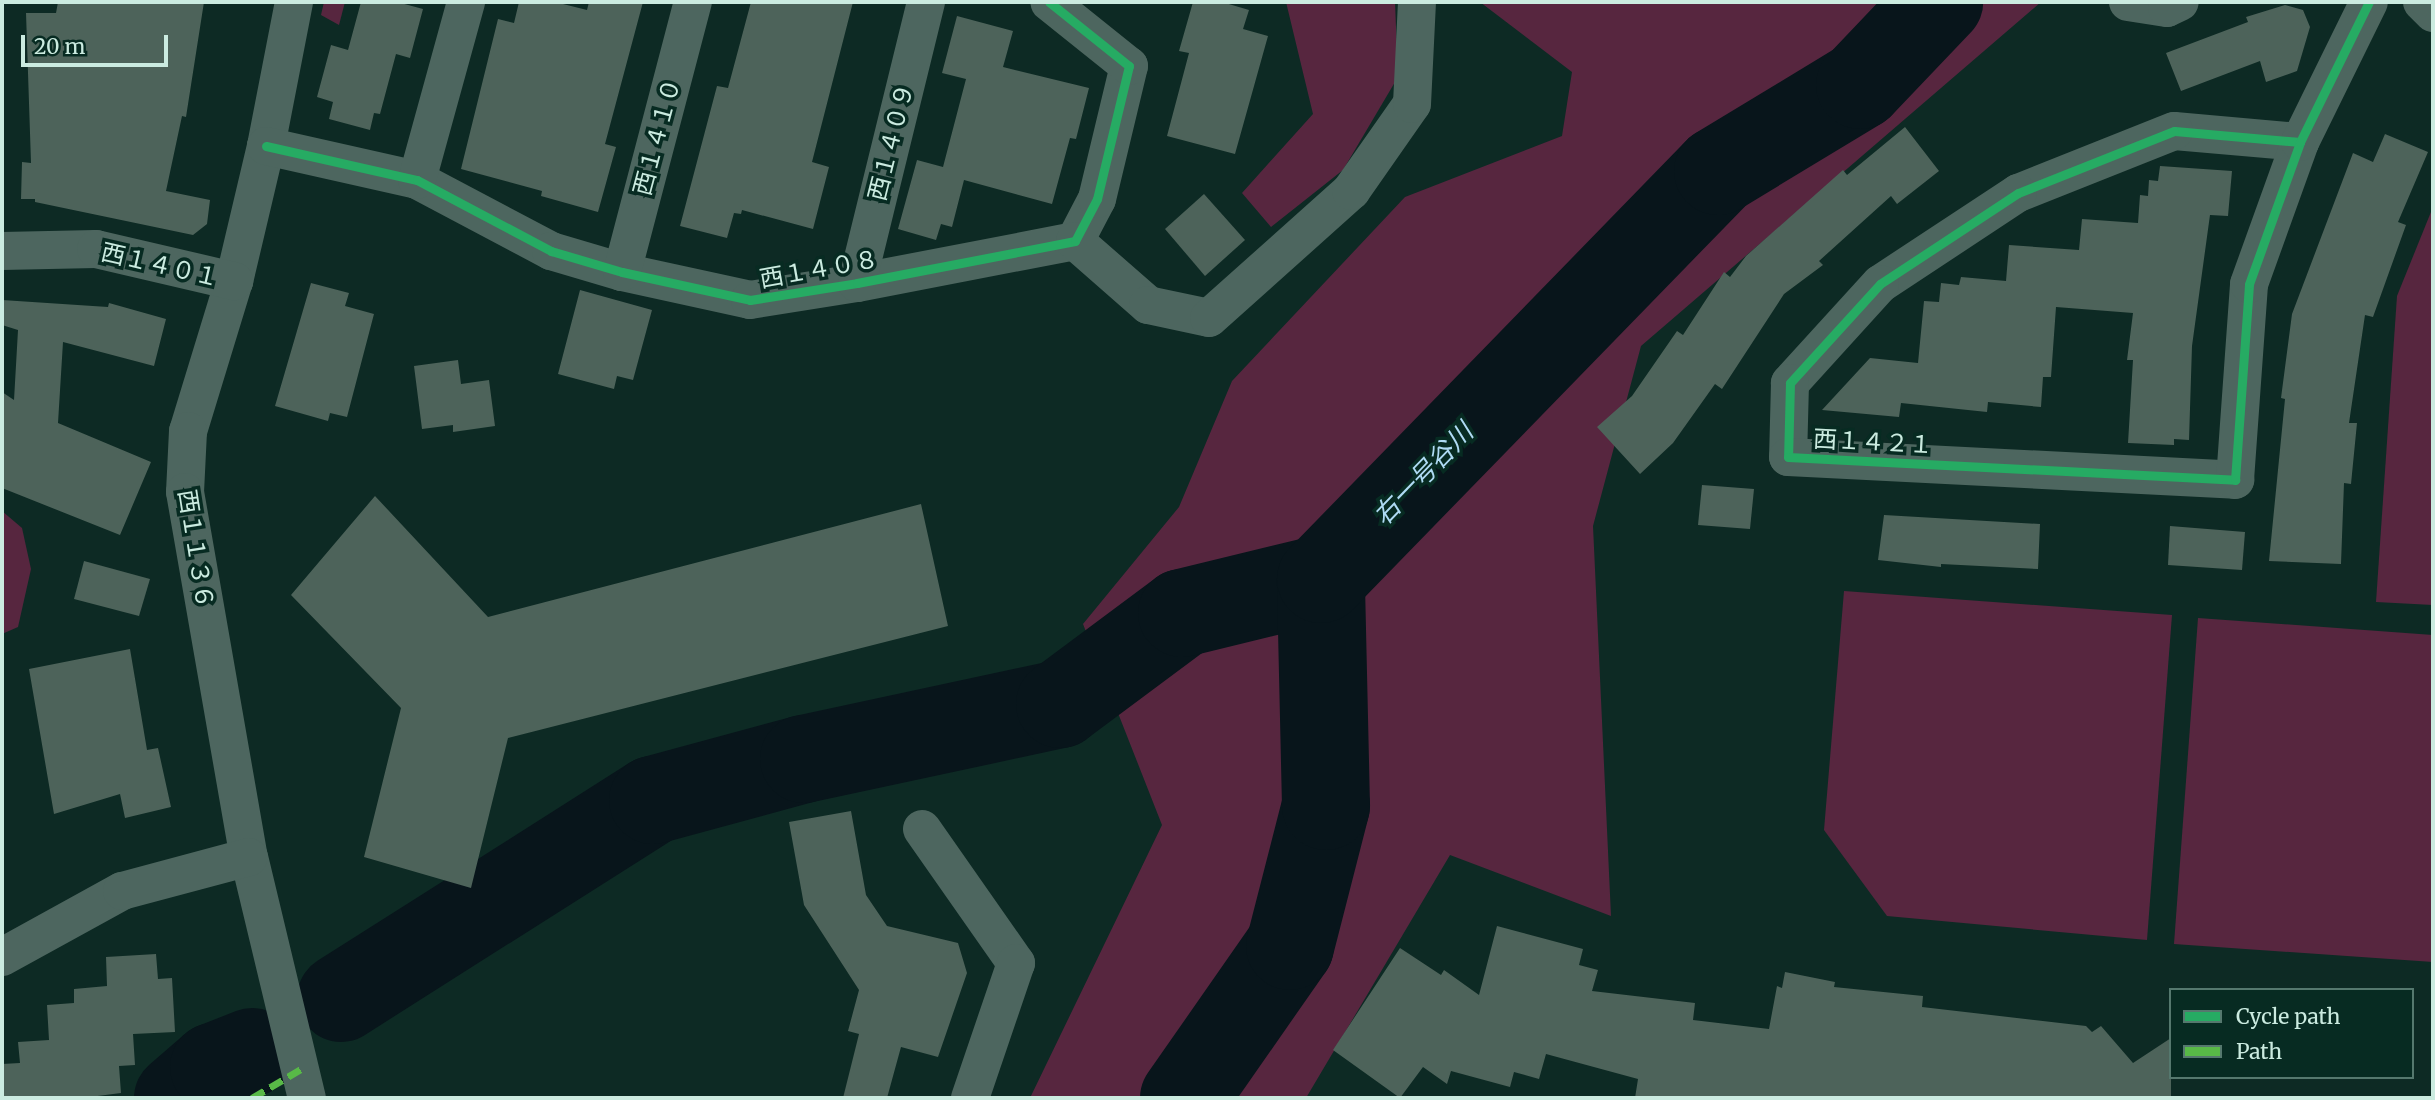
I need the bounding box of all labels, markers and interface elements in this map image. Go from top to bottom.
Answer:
scale bar [24,21,172,65]
text: 20 m [34,33,85,60]
street label: 西１４１０ [628,75,686,199]
street label: 西１４０９ [863,80,919,204]
street label: 西１４０１ [98,237,222,293]
street label: 西１４０８ [757,244,881,294]
water label: 右一号谷川 [1367,416,1479,532]
street label: 西１４２１ [1812,424,1934,460]
street label: 西１１３６ [172,487,220,611]
legend [2169,988,2414,1079]
text: Cycle path [2236,1003,2340,1030]
text: Path [2236,1038,2282,1065]

